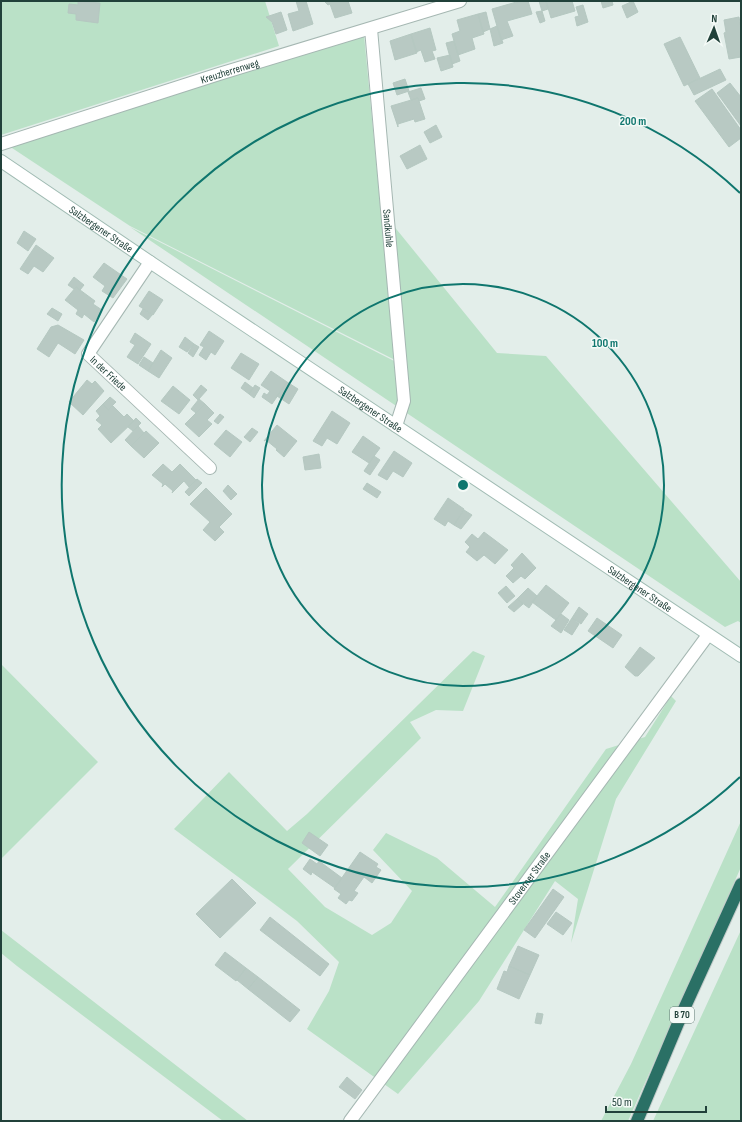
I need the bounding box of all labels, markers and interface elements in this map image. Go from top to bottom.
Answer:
north arrow [694,8,734,48]
text: N [711,12,718,25]
street label: Kreuzherrenweg [199,56,261,86]
text: 200 m [620,114,646,129]
street label: Salzbergener Straße [67,203,135,255]
street label: Sandkuhle [381,209,397,248]
text: 100 m [592,336,618,351]
street label: In der Friede [87,353,130,393]
street label: Salzbergener Straße [336,383,405,435]
centre of rings [456,478,470,492]
street label: Salzbergener Straße [606,563,675,615]
street label: Stoverner Straße [505,849,553,907]
road number: B 70 [670,1007,694,1023]
scale bar [606,1088,706,1114]
text: 50 m [612,1095,632,1110]

